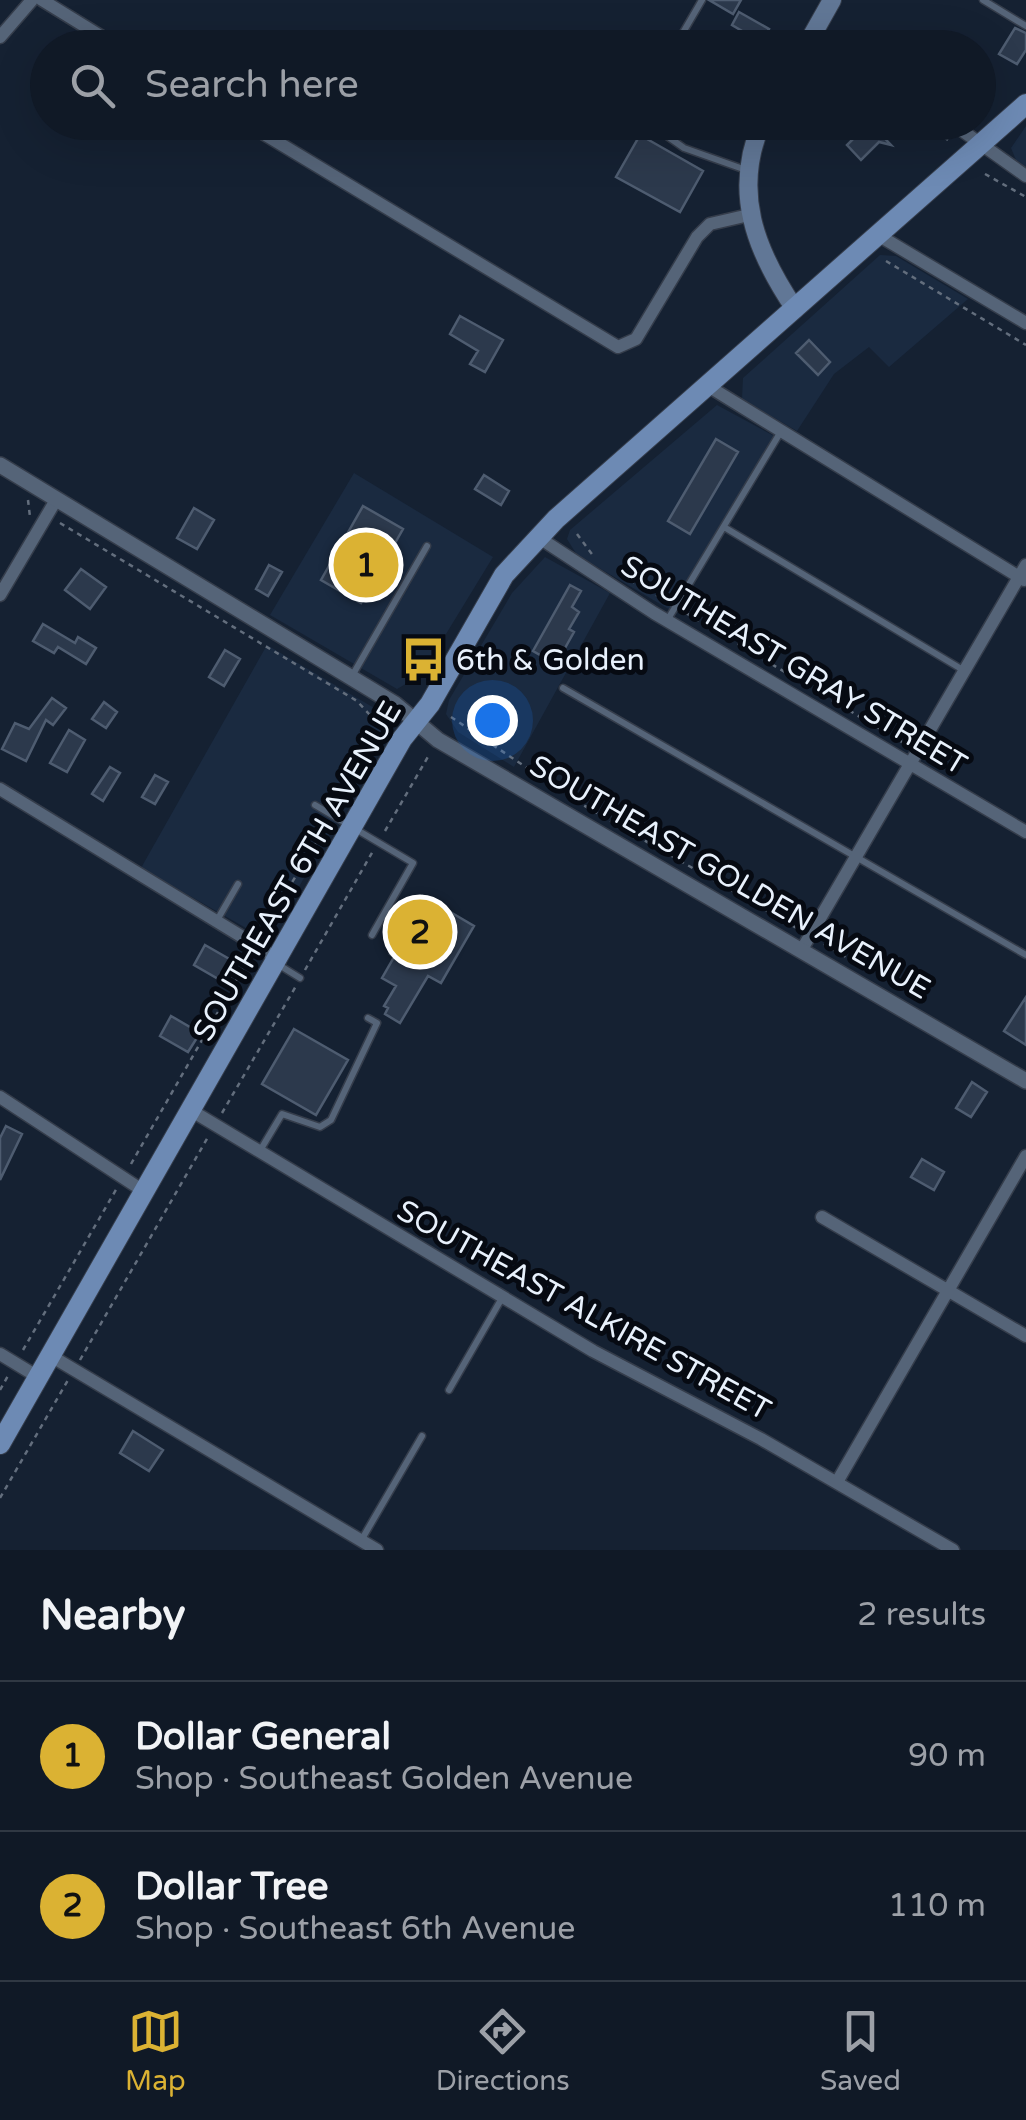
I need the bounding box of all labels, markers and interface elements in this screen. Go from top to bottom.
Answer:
search box [30,30,996,140]
icon: search [65,58,120,113]
text: Search here [145,62,359,108]
pin: 1 [334,528,398,602]
street label: SOUTHEAST GRAY STREET [614,547,973,783]
bus stop icon: 6th & Golden [399,636,447,684]
place label: 6th & Golden [456,642,645,679]
street label: SOUTHEAST 6TH AVENUE [185,695,410,1048]
your location [467,695,518,746]
street label: SOUTHEAST GOLDEN AVENUE [523,747,937,1008]
pin: 2 [388,894,452,970]
street label: SOUTHEAST ALKIRE STREET [390,1192,777,1429]
text: Nearby [40,1590,185,1641]
text: 2 results [857,1596,986,1634]
text: Dollar General [135,1714,391,1760]
text: 1 [62,1737,83,1775]
text: 90 m [908,1737,986,1775]
text: Shop · Southeast Golden Avenue [135,1760,633,1798]
text: Dollar Tree [135,1864,329,1910]
text: 2 [62,1887,83,1925]
text: 110 m [888,1887,986,1925]
text: Shop · Southeast 6th Avenue [135,1910,575,1948]
tab: Map [125,2004,186,2098]
tab: Directions [436,2004,570,2098]
tab: Saved [820,2004,901,2098]

